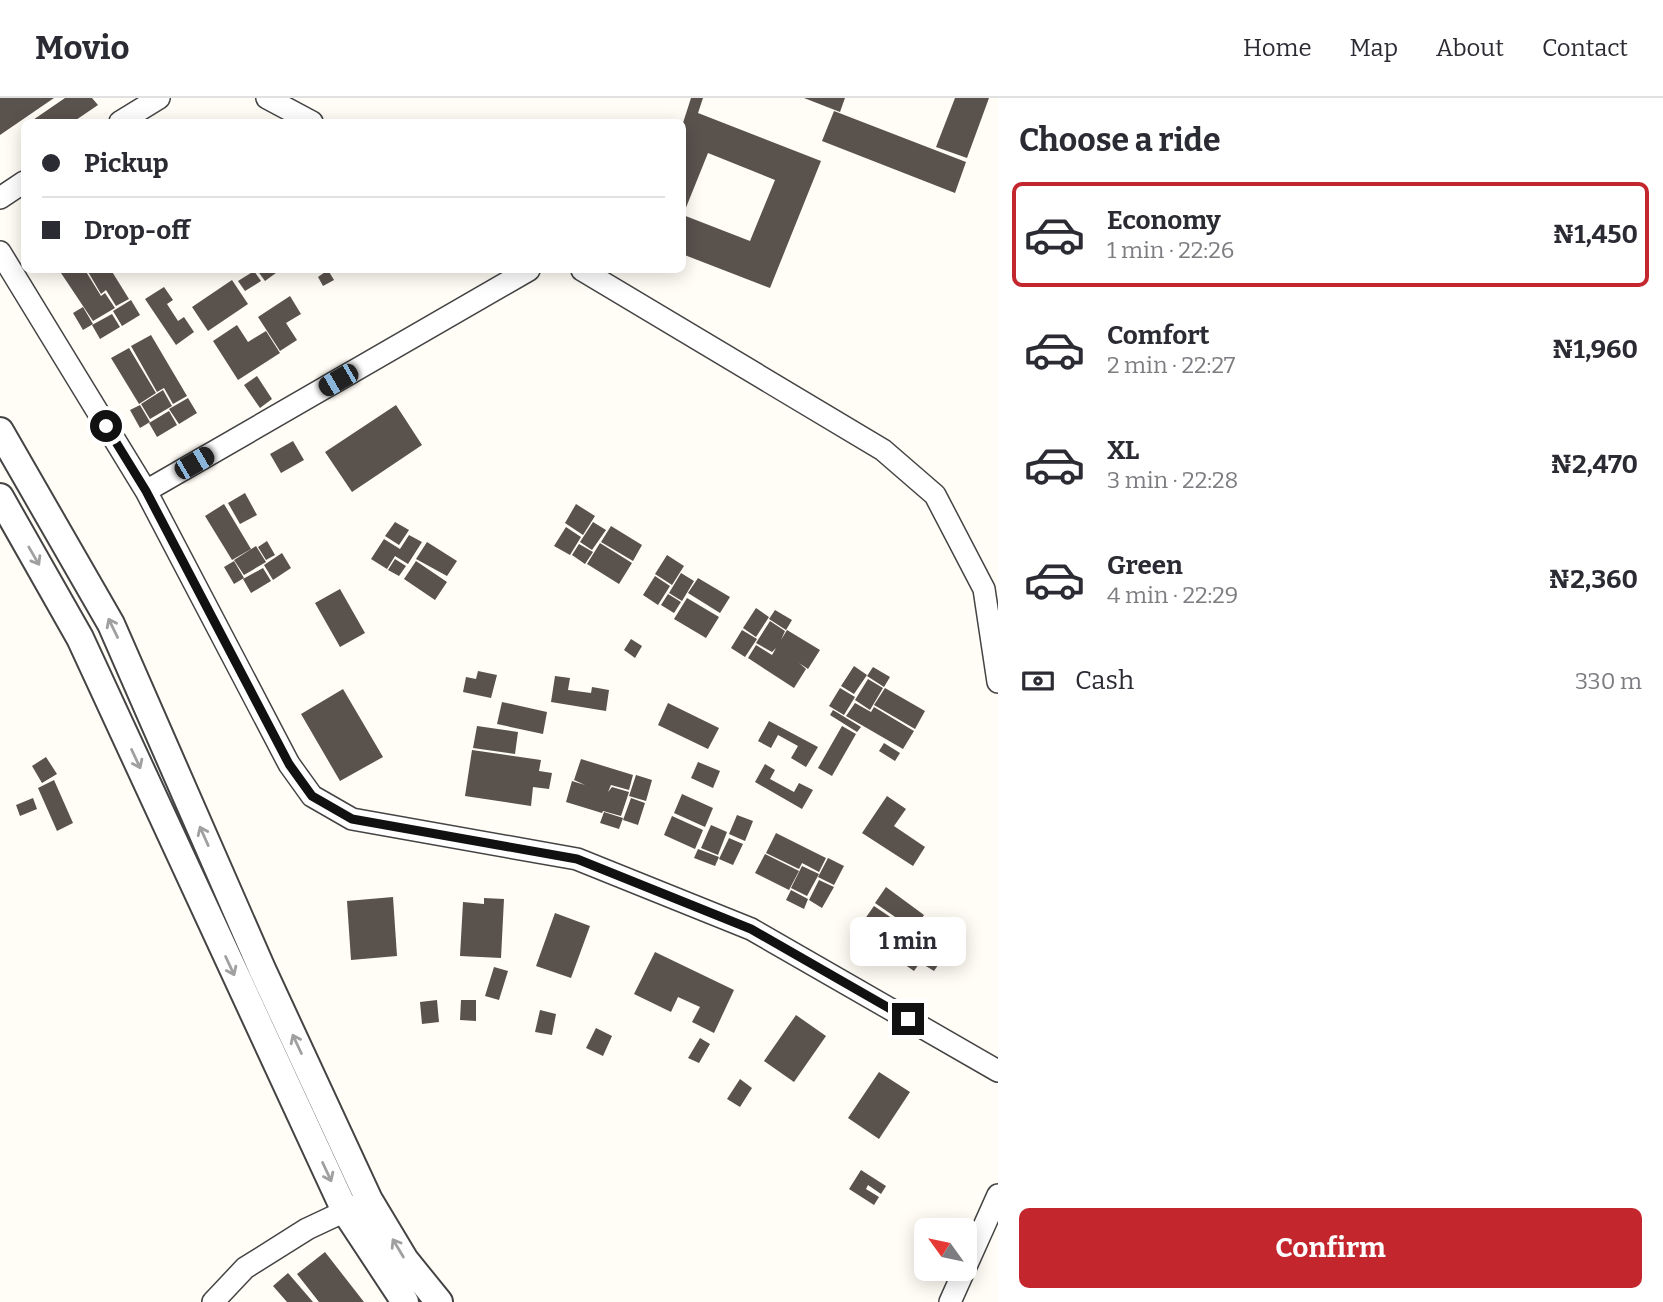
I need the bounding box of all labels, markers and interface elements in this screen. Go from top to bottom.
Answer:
text: Movio [35,28,130,68]
text: Home [1243,34,1312,62]
text: Map [1350,34,1398,62]
text: About [1436,34,1504,62]
text: Contact [1542,34,1628,62]
text: Choose a ride [1019,121,1220,159]
text: Pickup [84,148,169,179]
icon: car [1023,203,1086,266]
text: Economy [1107,205,1221,236]
text: Drop-off [84,215,190,246]
text: ₦1,450 [1552,219,1638,250]
text: 1 min · 22:26 [1107,236,1234,264]
icon: car [1023,318,1086,381]
text: Comfort [1107,320,1210,351]
text: ₦1,960 [1552,334,1638,365]
text: 2 min · 22:27 [1107,351,1235,379]
car [315,360,362,400]
route start [90,410,122,442]
icon: car [1023,433,1086,496]
text: XL [1107,435,1139,466]
car [171,443,218,483]
text: ₦2,470 [1550,449,1638,480]
text: 3 min · 22:28 [1107,466,1238,494]
one-way arrow [28,545,41,566]
icon: car [1023,548,1086,611]
text: Green [1107,550,1183,581]
text: ₦2,360 [1548,564,1638,595]
text: 4 min · 22:29 [1107,581,1238,609]
one-way arrow [105,618,119,639]
icon: cash [1019,662,1057,700]
text: Cash [1075,665,1134,696]
text: 330 m [1575,667,1642,695]
one-way arrow [130,748,143,769]
one-way arrow [197,826,210,847]
callout: 1 min [850,918,966,967]
text: 1 min [879,927,937,955]
one-way arrow [224,955,237,976]
route end [892,1003,924,1035]
one-way arrow [289,1034,303,1055]
one-way arrow [321,1161,334,1182]
button: Confirm [1019,1208,1642,1288]
north arrow [914,1218,976,1281]
map controls [914,1218,977,1281]
one-way arrow [390,1238,404,1258]

